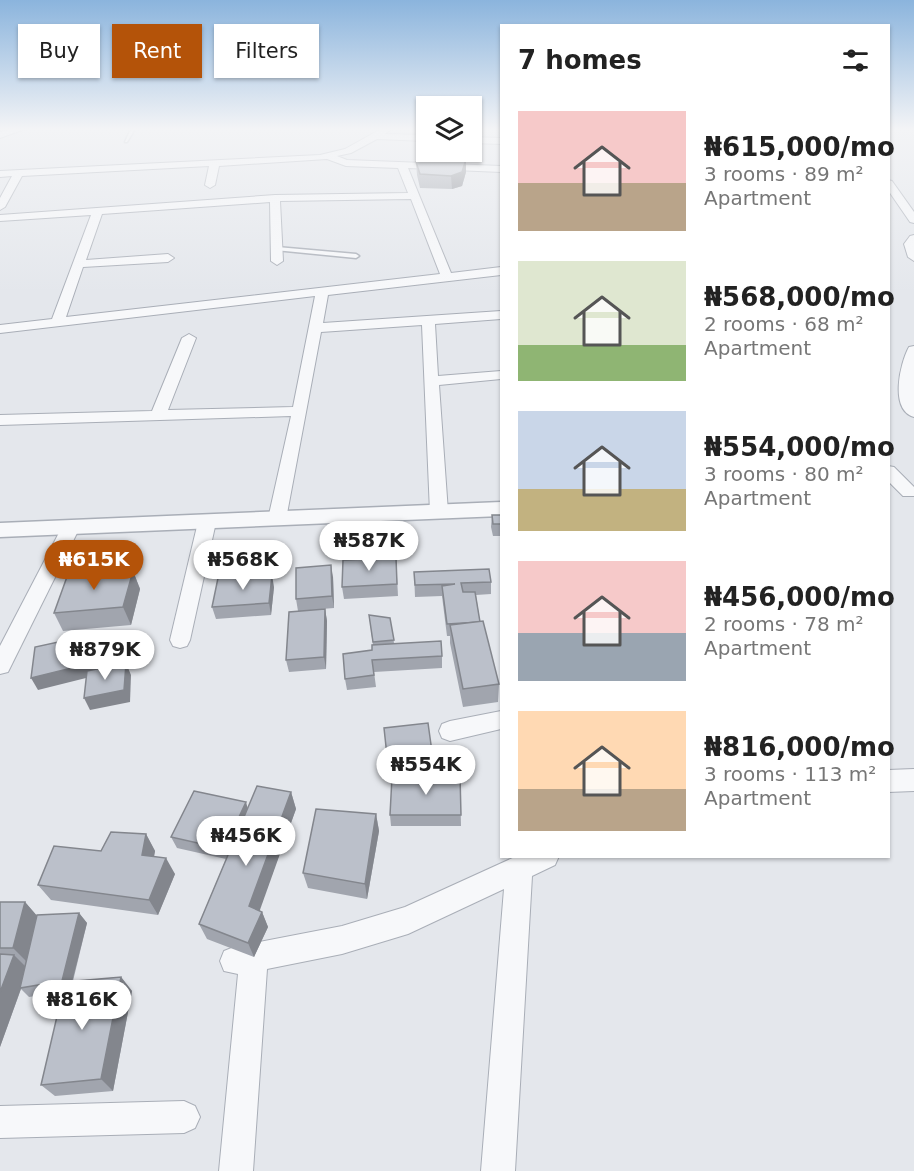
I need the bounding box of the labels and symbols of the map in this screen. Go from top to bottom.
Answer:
pin: ₦587K [327,521,411,572]
pin: ₦615K [52,540,136,591]
pin: ₦568K [201,540,285,591]
pin: ₦879K [63,630,147,681]
pin: ₦554K [384,745,468,796]
pin: ₦456K [204,816,288,867]
pin: ₦816K [40,980,124,1031]

